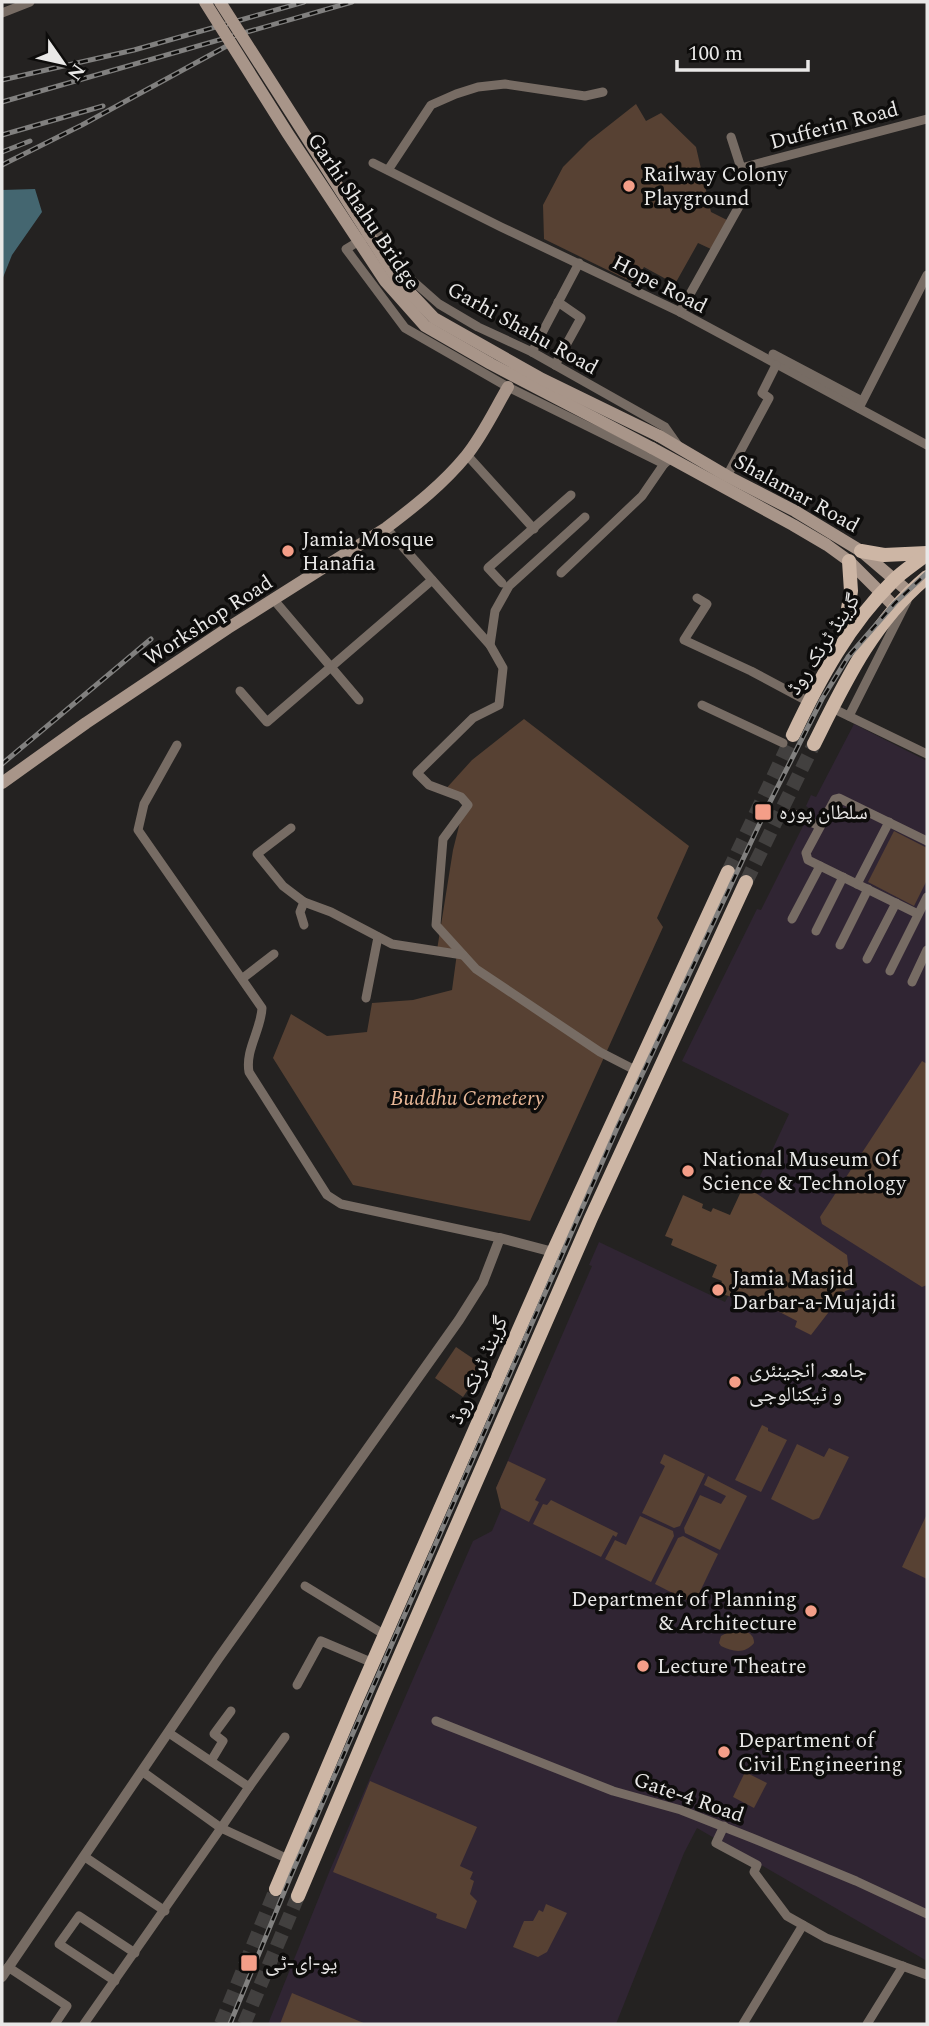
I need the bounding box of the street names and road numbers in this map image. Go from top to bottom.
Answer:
street label: Dufferin Road [766,93,902,159]
street label: Garhi Shahu Bridge [299,127,428,296]
street label: Hope Road [606,247,713,323]
street label: Garhi Shahu Road [441,274,604,384]
street label: Shalamar Road [728,446,865,542]
street label: Workshop Road [138,567,279,675]
street label: گرینڈ ٹرنک روڈ [779,587,869,702]
street label: گرینڈ ٹرنک روڈ [441,1311,517,1430]
street label: Gate-4 Road [629,1764,748,1832]

